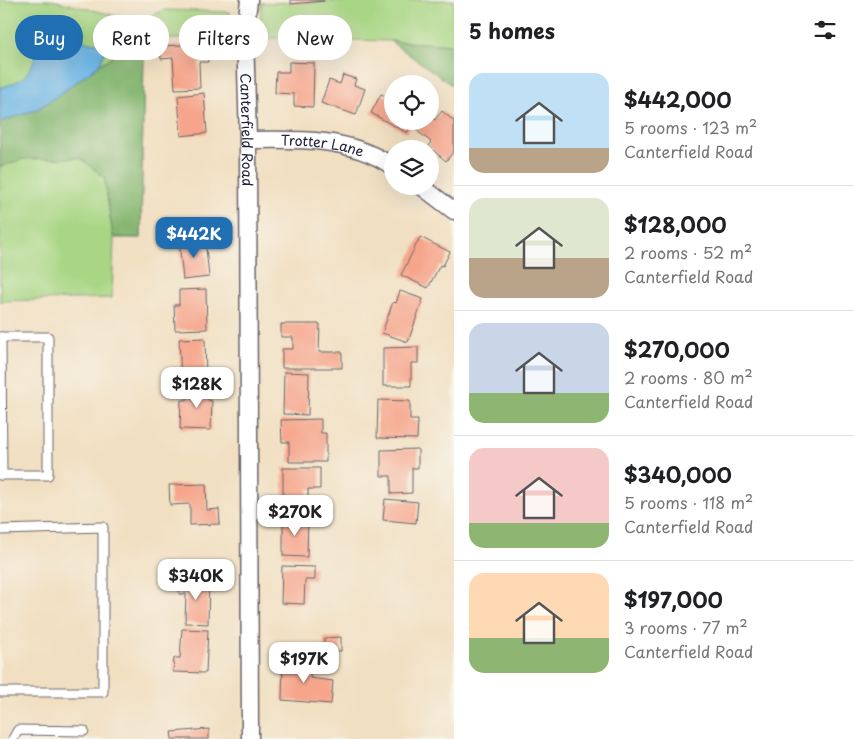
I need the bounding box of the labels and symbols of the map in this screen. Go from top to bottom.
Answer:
street label: Canterfield Road [236,73,259,186]
street label: Trotter Lane [281,129,367,161]
pin: $442K [159,216,229,259]
pin: $128K [162,366,232,409]
pin: $270K [260,494,330,537]
pin: $340K [161,558,231,601]
pin: $197K [269,642,339,684]

